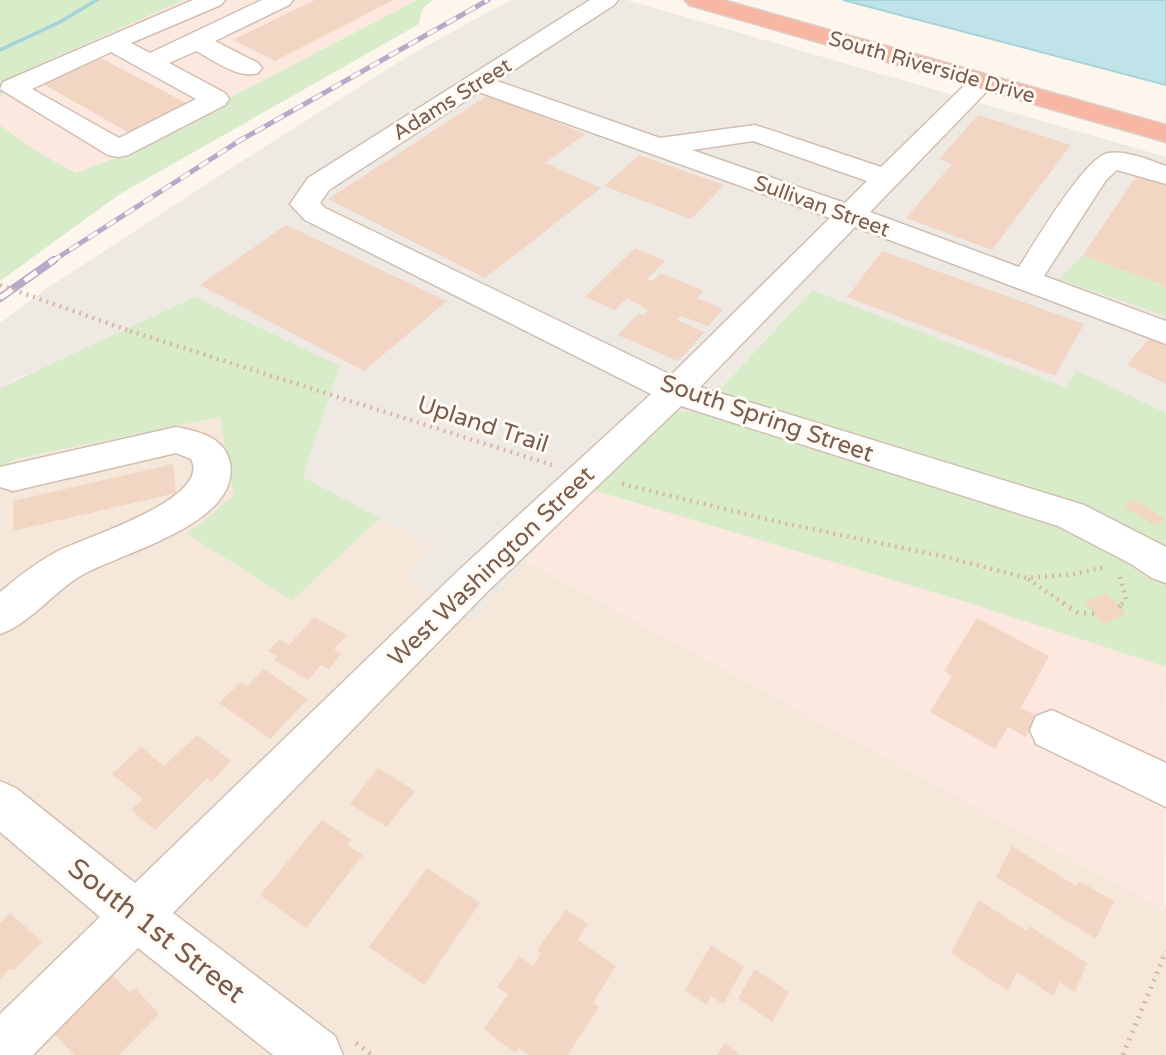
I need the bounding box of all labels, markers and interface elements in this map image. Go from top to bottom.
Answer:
street label: South Riverside Drive [826,26,1038,109]
street label: Adams Street [388,53,516,146]
street label: Sullivan Street [751,170,893,243]
street label: South Spring Street [656,368,877,469]
street label: Upland Trail [414,390,552,459]
street label: West Washington Street [382,460,600,672]
street label: South 1st Street [61,851,252,1011]

